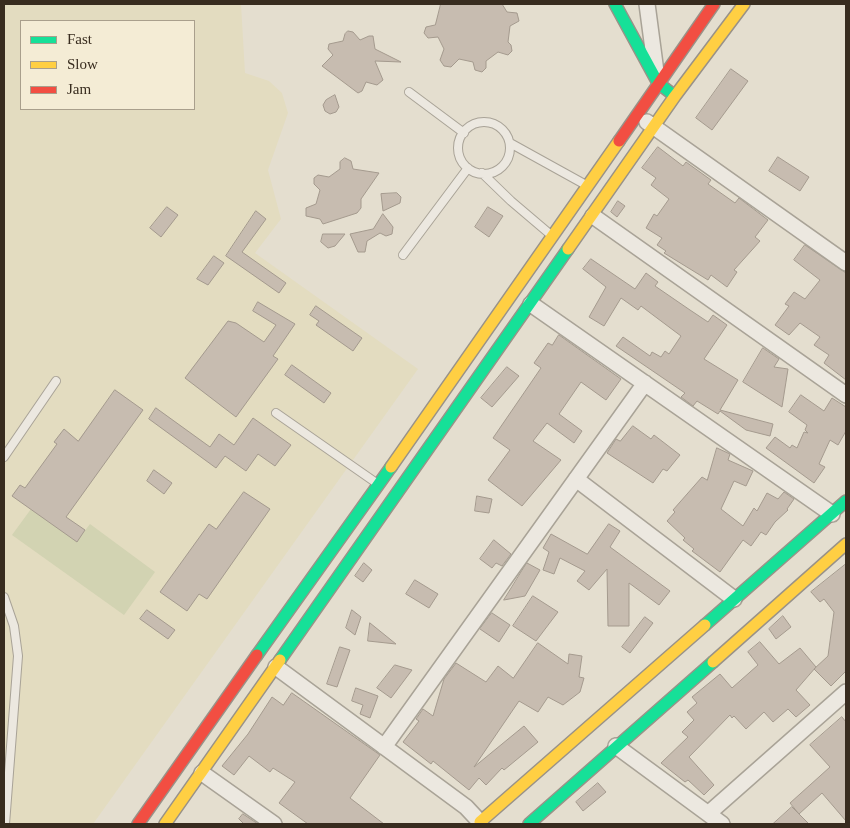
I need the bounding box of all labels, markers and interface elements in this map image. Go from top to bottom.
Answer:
legend [20,20,195,110]
text: Fast [67,31,92,47]
text: Slow [67,56,98,72]
text: Jam [67,81,91,97]

